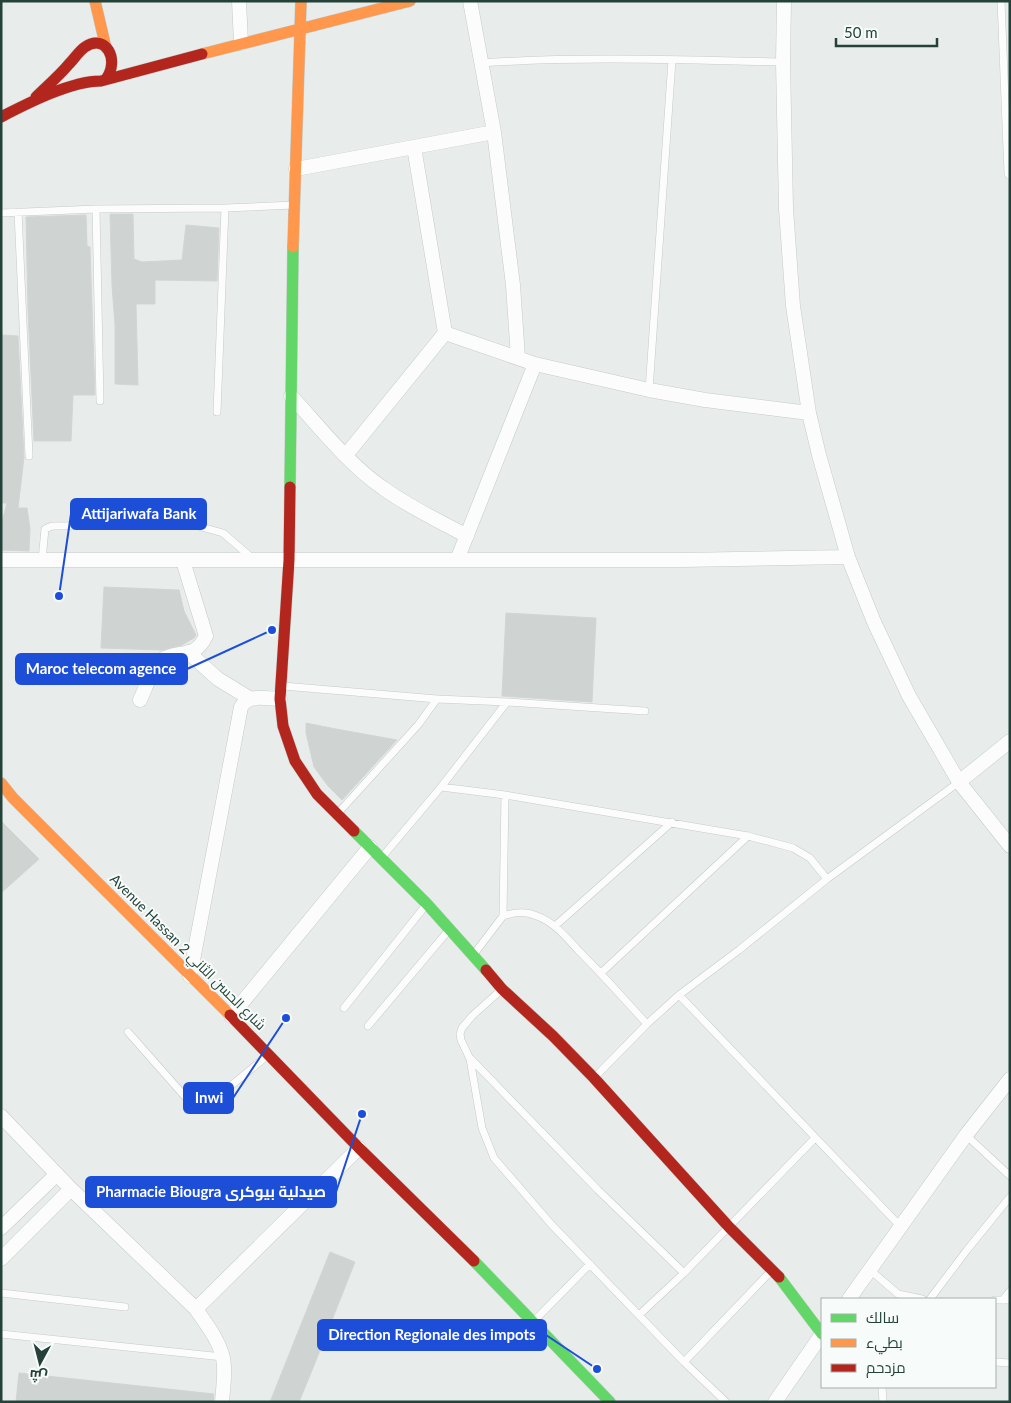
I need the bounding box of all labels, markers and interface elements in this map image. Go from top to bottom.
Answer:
scale bar [836,15,937,47]
text: 50 m [844,23,878,41]
callout: Attijariwafa Bank [71,499,206,529]
text: Attijariwafa Bank [80,504,198,522]
callout: Maroc telecom agence [16,654,187,684]
text: Maroc telecom agence [26,659,176,677]
street label: Avenue Hassan 2 شارع الحسن الثاني [104,870,270,1036]
callout: Inwi [184,1083,233,1113]
text: Inwi [195,1088,223,1106]
callout: Pharmacie Biougra صيدلية بيوكرى [86,1177,336,1207]
text: Pharmacie Biougra صيدلية بيوكرى [96,1182,326,1201]
legend [821,1298,996,1388]
text: سالك [866,1308,899,1326]
callout: Direction Regionale des impots [318,1320,546,1350]
text: Direction Regionale des impots [328,1325,536,1343]
text: بطيء [866,1333,903,1355]
north arrow [15,1338,65,1388]
text: مزدحم [866,1358,906,1378]
text: ش [28,1366,48,1386]

